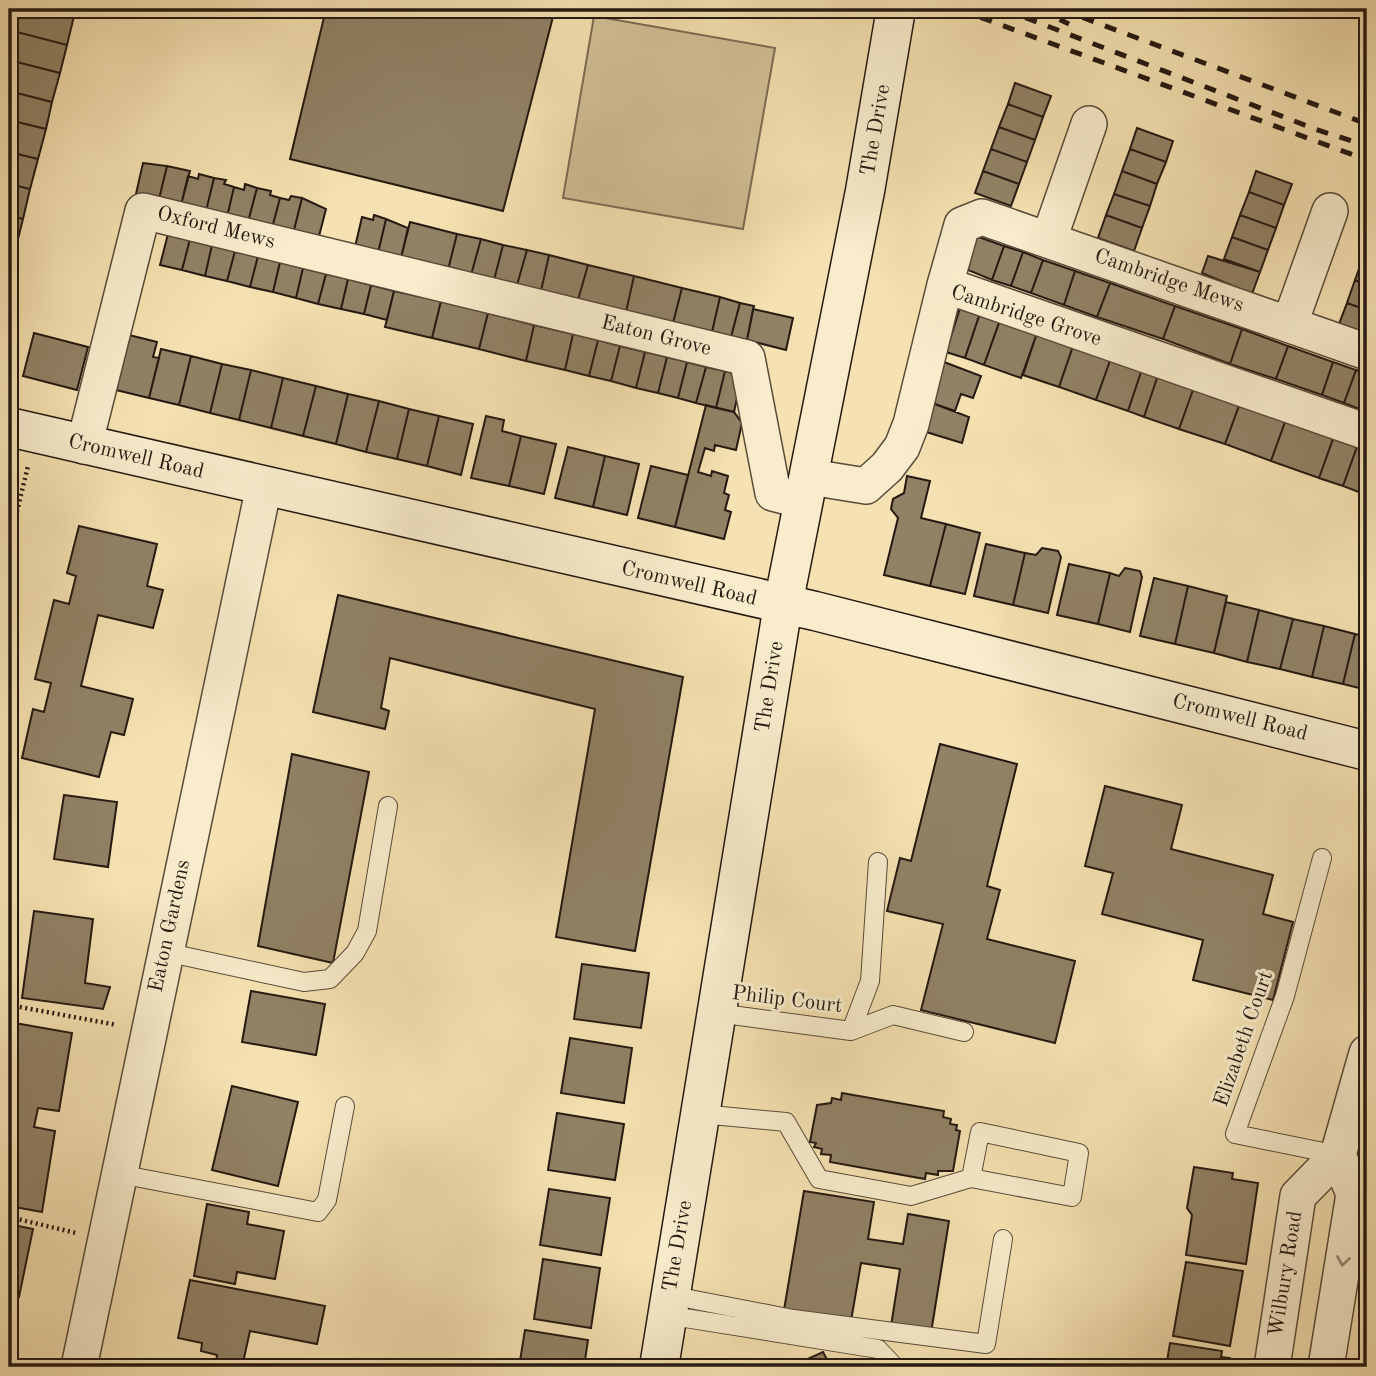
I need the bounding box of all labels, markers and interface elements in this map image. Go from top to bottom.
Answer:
street label: The Drive [858,83,894,177]
street label: Oxford Mews [155,203,277,253]
street label: Cambridge Mews [1092,246,1246,316]
street label: Cambridge Grove [948,282,1104,350]
street label: Eaton Grove [599,312,713,360]
street label: Cromwell Road [66,431,206,483]
street label: Cromwell Road [619,558,759,610]
street label: The Drive [752,640,788,734]
street label: Cromwell Road [1170,691,1310,745]
street label: Eaton Gardens [146,858,194,994]
street label: Elizabeth Court [1211,968,1277,1110]
street label: Philip Court [731,983,843,1017]
street label: The Drive [660,1199,696,1293]
street label: Wilbury Road [1266,1209,1306,1338]
one-way arrow [1336,1255,1351,1267]

